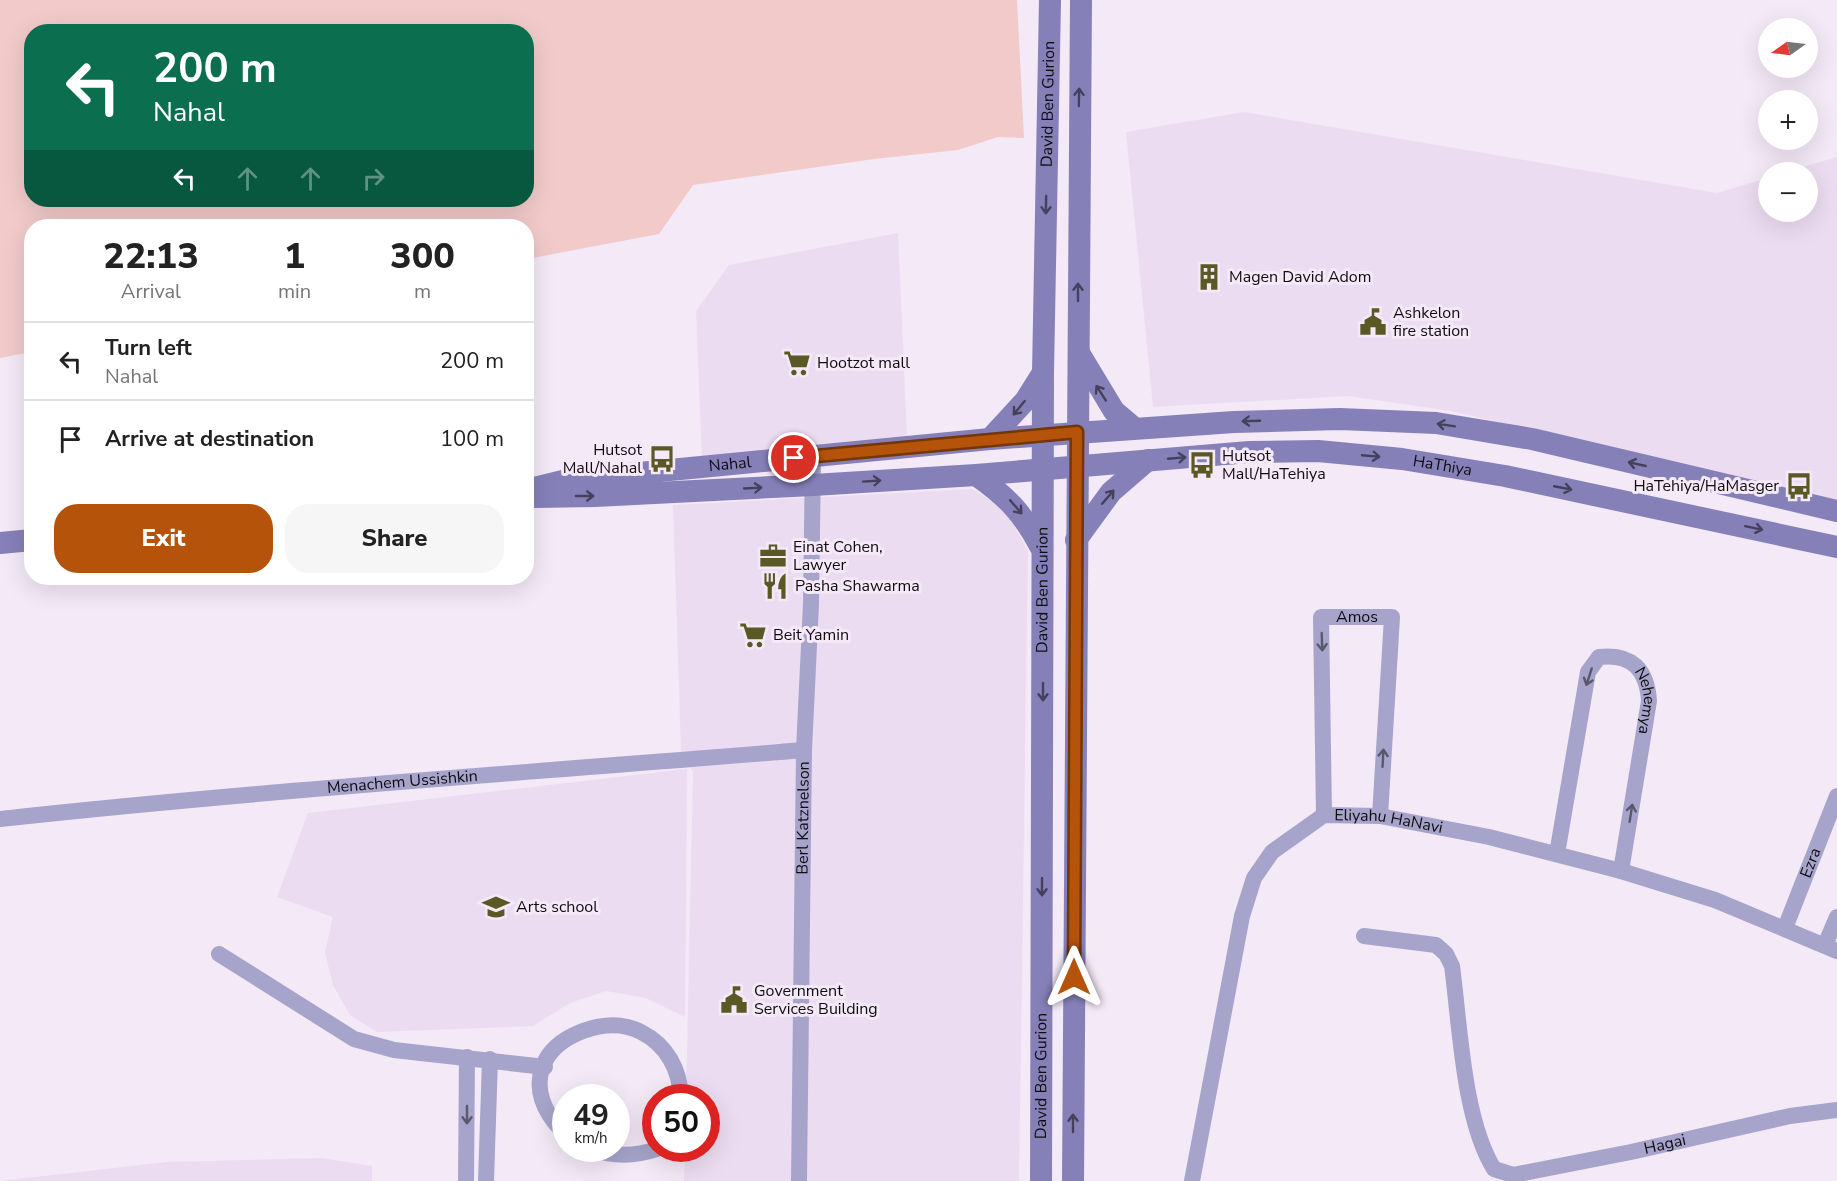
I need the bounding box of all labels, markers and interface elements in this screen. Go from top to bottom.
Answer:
north arrow [1758,18,1818,78]
map controls [1758,18,1818,222]
text: 200 m [153,40,277,97]
street label: David Ben Gurion [1036,41,1060,167]
icon: left [54,48,132,126]
one-way arrow [1073,88,1085,108]
button: + [1758,90,1818,150]
text: Nahal [153,94,225,131]
icon: left [168,162,201,195]
icon: ahead [231,162,264,195]
icon: ahead [294,162,327,195]
icon: right [357,162,390,195]
button: − [1758,162,1818,222]
one-way arrow [1041,195,1052,215]
text: 22:13 [103,232,199,281]
text: 1 [284,232,305,281]
text: 300 [390,232,455,281]
building icon: Magen David Adom [1194,262,1224,292]
place label: Magen David Adom [1229,266,1371,288]
text: Arrival [121,278,181,305]
text: min [278,278,311,305]
text: m [414,278,431,305]
one-way arrow [1072,283,1084,303]
place label: Ashkelon fire station [1393,302,1469,342]
public building icon: Ashkelon fire station [1358,307,1388,337]
text: Turn left [105,333,192,363]
icon: left [54,345,87,378]
text: 200 m [440,346,504,376]
supermarket icon: Hootzot mall [782,348,812,378]
place label: Hootzot mall [817,352,910,374]
text: Nahal [105,363,158,390]
one-way arrow [1095,385,1107,402]
one-way arrow [1013,400,1026,416]
one-way arrow [1242,416,1262,427]
one-way arrow [1437,419,1456,430]
icon: arrive [54,423,87,456]
text: Arrive at destination [105,424,314,454]
text: 100 m [440,424,504,454]
pin [768,432,819,483]
place label: Hutsot Mall/Nahal [563,439,642,479]
icon: arrive [777,441,810,474]
bus stop icon: Hutsot Mall/Nahal [647,444,677,474]
place label: Hutsot Mall/HaTehiya [1222,445,1326,485]
bus stop icon: Hutsot Mall/HaTehiya [1187,450,1217,480]
street label: HaThiya [1411,450,1474,481]
street label: Nahal [708,451,753,477]
one-way arrow [1361,451,1381,462]
one-way arrow [1166,452,1186,463]
one-way arrow [1628,457,1647,469]
bus stop icon: HaTehiya/HaMasger [1784,471,1814,501]
one-way arrow [861,475,881,486]
place label: HaTehiya/HaMasger [1633,475,1779,497]
one-way arrow [742,482,762,493]
one-way arrow [1553,483,1573,494]
one-way arrow [1101,489,1115,504]
one-way arrow [574,490,594,502]
one-way arrow [1009,499,1022,515]
button: Exit [54,504,273,573]
button: Share [285,504,504,573]
one-way arrow [1744,523,1763,534]
street label: David Ben Gurion [1031,527,1054,653]
place label: Einat Cohen, Lawyer [793,536,883,576]
office icon: Einat Cohen, Lawyer [758,541,788,571]
restaurant icon: Pasha Shawarma [760,571,790,601]
place label: Pasha Shawarma [795,575,920,597]
street label: Amos [1336,606,1378,628]
supermarket icon: Beit Yamin [738,620,768,650]
place label: Beit Yamin [773,624,849,646]
one-way arrow [1316,631,1327,651]
street label: Nehemya [1629,663,1660,736]
one-way arrow [1582,668,1593,686]
one-way arrow [1037,682,1049,702]
one-way arrow [1378,748,1389,768]
street label: Berl Katznelson [792,761,815,875]
street label: Menachem Ussishkin [326,765,478,799]
street label: Eliyahu HaNavi [1334,804,1445,839]
one-way arrow [1625,804,1636,824]
street label: Ezra [1795,844,1827,881]
one-way arrow [1036,877,1048,897]
school or university icon: Arts school [481,892,511,922]
place label: Arts school [516,896,598,918]
position arrow [1042,945,1106,1009]
place label: Government Services Building [754,980,878,1020]
public building icon: Government Services Building [719,985,749,1015]
street label: David Ben Gurion [1030,1013,1052,1139]
speed limit sign: 50 [642,1084,720,1162]
text: 49 [573,1095,609,1136]
one-way arrow [461,1105,473,1125]
one-way arrow [1067,1113,1079,1133]
text: km/h [574,1128,608,1148]
street label: Hagai [1642,1129,1688,1160]

